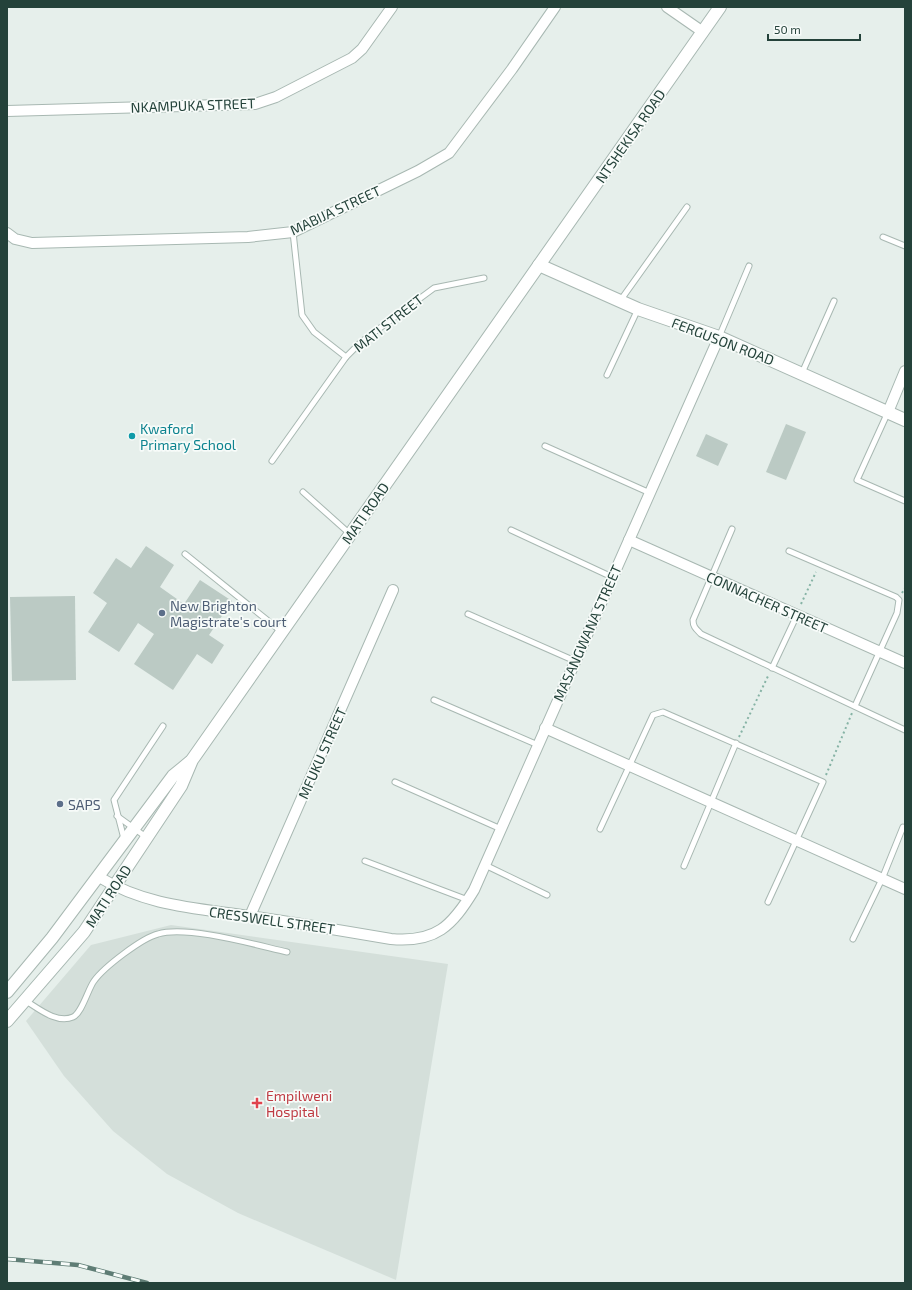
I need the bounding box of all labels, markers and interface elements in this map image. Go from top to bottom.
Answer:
scale bar [768,16,860,42]
text: 50 m [774,22,801,36]
street label: NTSHEKISA ROAD [591,86,669,186]
street label: NKAMPUKA STREET [130,94,256,116]
street label: MABIJA STREET [287,182,383,238]
street label: MATI STREET [350,291,426,355]
street label: FERGUSON ROAD [669,314,777,368]
place label: Kwaford Primary School [140,420,237,453]
marker: Kwaford Primary School [127,431,137,441]
street label: MATI ROAD [338,479,392,547]
street label: MASANGWANA STREET [549,562,625,704]
street label: CONNACHER STREET [704,568,830,636]
place label: New Brighton Magistrate's court [170,597,287,630]
marker: New Brighton Magistrate's court [157,608,167,618]
street label: MFUKU STREET [294,705,350,801]
place label: SAPS [68,796,101,813]
marker: SAPS [55,799,65,809]
street label: MATI ROAD [82,862,134,930]
street label: CRESSWELL STREET [208,903,336,937]
place label: Empilweni Hospital [266,1087,332,1120]
marker: Empilweni Hospital [251,1097,263,1109]

